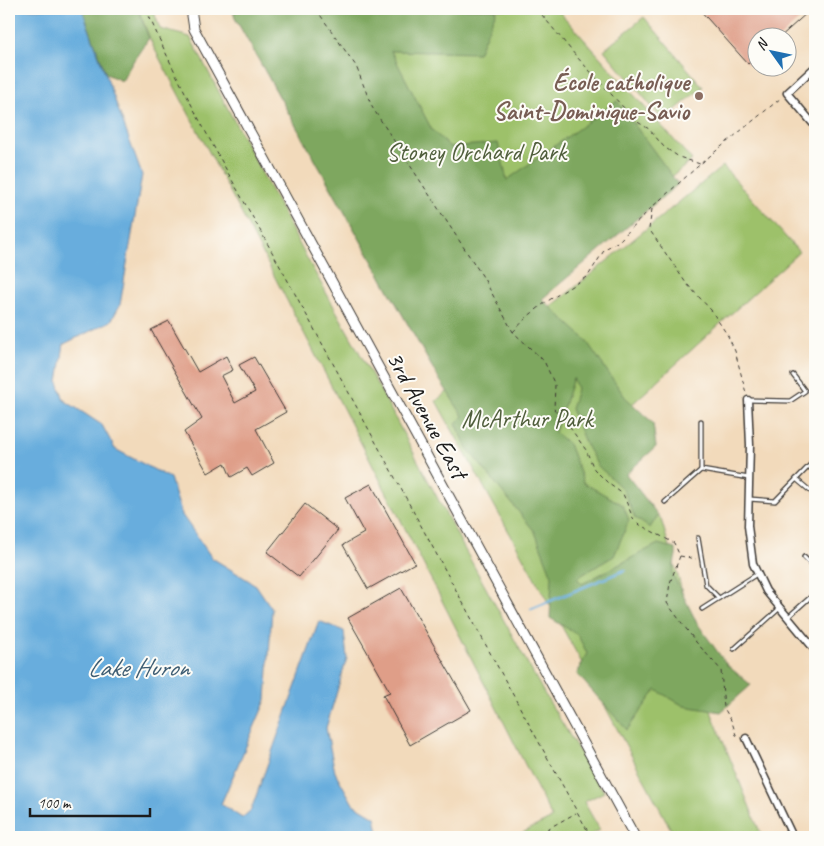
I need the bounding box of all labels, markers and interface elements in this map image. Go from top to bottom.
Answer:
north arrow [746,28,796,78]
text: N [752,35,772,53]
place label: École catholique Saint-Dominique-Savio [493,66,692,127]
marker: École catholique Saint-Dominique-Savio [693,90,705,102]
park label: Stoney Orchard Park [386,136,568,168]
street label: 3rd Avenue East [379,346,477,488]
park label: McArthur Park [461,403,594,435]
water label: Lake Huron [87,651,191,684]
scale bar [30,786,150,818]
text: 100 m [38,794,72,813]

